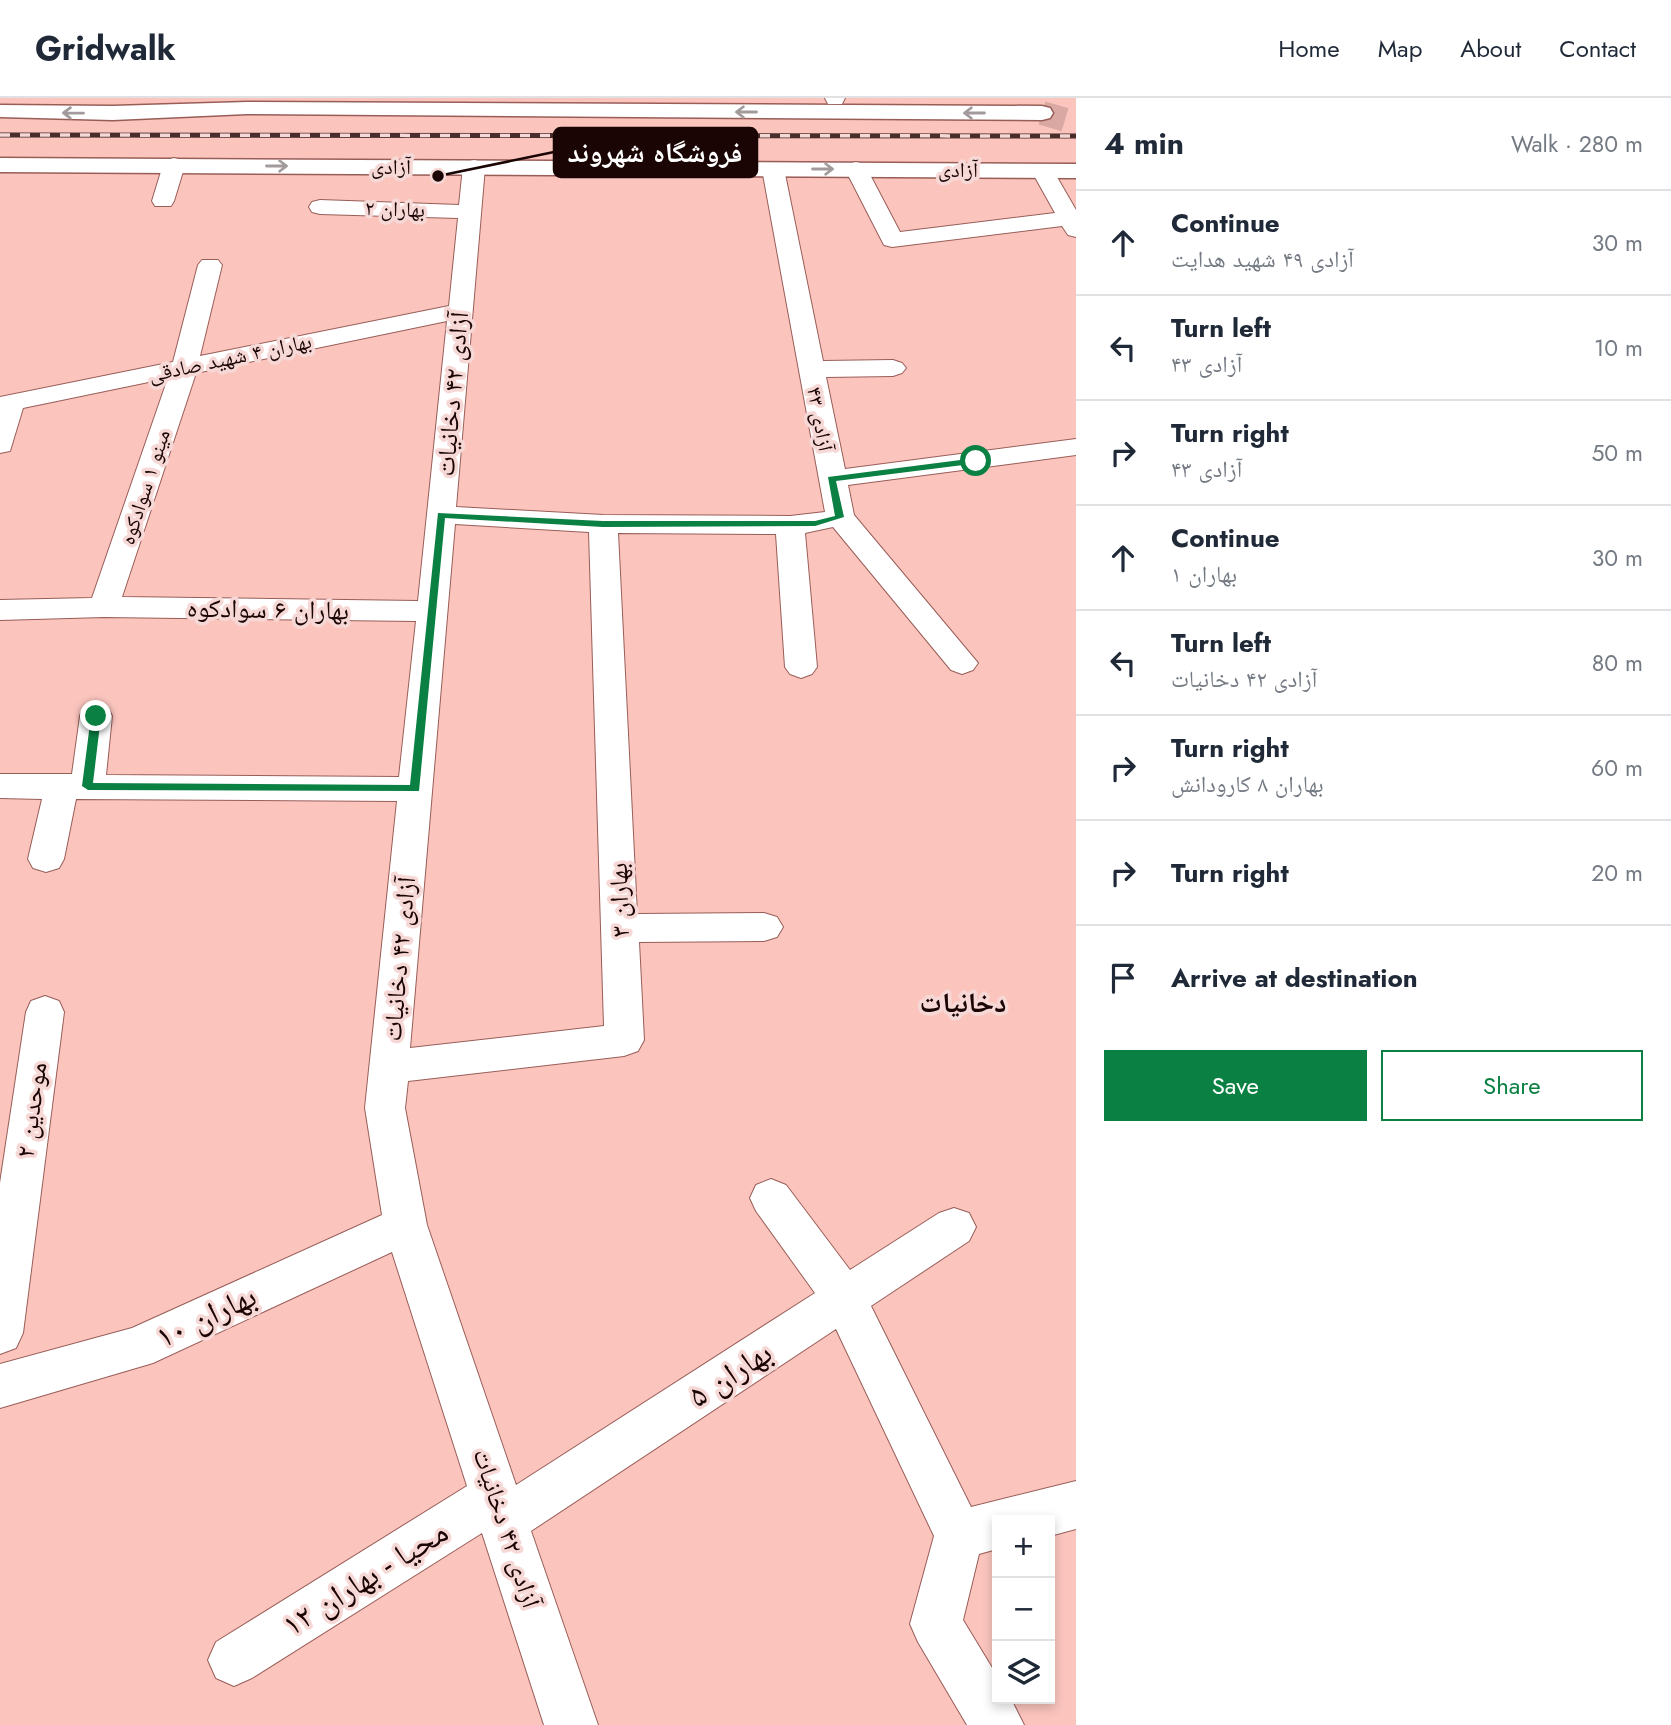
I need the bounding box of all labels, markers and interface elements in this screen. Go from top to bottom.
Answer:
text: Gridwalk [35,25,176,72]
text: Home [1278,31,1340,66]
text: Map [1378,31,1422,66]
text: About [1460,31,1521,66]
text: Contact [1559,31,1636,66]
one-way arrow [735,105,758,119]
one-way arrow [62,106,85,120]
one-way arrow [963,106,986,120]
text: 4 min [1104,122,1184,165]
text: Walk · 280 m [1511,127,1643,161]
callout: فروشگاه شهروند [554,128,757,177]
text: فروشگاه شهروند [568,132,742,173]
street label: آزادی [371,152,412,182]
street label: آزادی [938,155,979,185]
one-way arrow [266,159,289,173]
one-way arrow [812,162,835,176]
street label: بهاران ۲ [364,193,426,225]
text: Continue [1171,204,1280,242]
icon: ahead [1104,224,1142,262]
text: 30 m [1592,226,1643,260]
text: آزادی ۴۹ شهید هدایت [1171,242,1354,276]
street label: آزادی ۴۲ دخانیات [426,309,478,478]
text: Turn left [1171,309,1271,347]
street label: بهاران ۴ شهید صادقی [146,326,314,390]
icon: left [1104,329,1142,367]
text: 10 m [1594,331,1643,365]
text: آزادی ۴۳ [1171,347,1242,381]
street label: آزادی ۴۳ [799,384,841,454]
text: Turn right [1171,414,1289,452]
street label: مینو ۱ سوادکوه [112,425,178,549]
icon: right [1104,434,1142,472]
text: 50 m [1591,436,1643,470]
route start [960,445,991,476]
text: آزادی ۴۳ [1171,452,1242,486]
text: Continue [1171,519,1280,557]
icon: ahead [1104,539,1142,577]
text: 30 m [1592,541,1643,575]
text: بهاران ۱ [1171,557,1237,591]
street label: بهاران ۶ سوادکوه [187,589,349,629]
text: Turn left [1171,624,1271,662]
icon: left [1104,644,1142,682]
text: 80 m [1592,646,1643,680]
text: آزادی ۴۲ دخانیات [1171,662,1317,696]
route end [80,700,111,731]
text: Turn right [1171,729,1289,767]
icon: right [1104,749,1142,787]
text: 60 m [1591,751,1643,785]
text: بهاران ۸ کارودانش [1171,767,1324,801]
icon: right [1104,854,1142,892]
text: Turn right [1171,854,1289,892]
text: 20 m [1591,856,1643,890]
street label: بهاران ۳ [599,862,639,938]
street label: آزادی ۴۲ دخانیات [373,874,425,1043]
icon: arrive [1104,959,1142,997]
text: Arrive at destination [1171,959,1418,997]
district label: دخانیات [920,982,1006,1023]
button: Save [1104,1050,1367,1121]
button: Share [1381,1050,1643,1121]
street label: موحدین ۲ [5,1060,57,1160]
street label: بهاران ۱۰ [148,1273,264,1359]
street label: بهاران ۵ [679,1330,781,1418]
street label: آزادی ۴۲ دخانیات [463,1444,551,1614]
street label: محیا - بهاران ۱۲ [273,1509,457,1647]
map controls [992,1515,1055,1704]
button: + [992,1515,1055,1578]
button: − [992,1578,1055,1641]
button: layers [992,1641,1055,1704]

